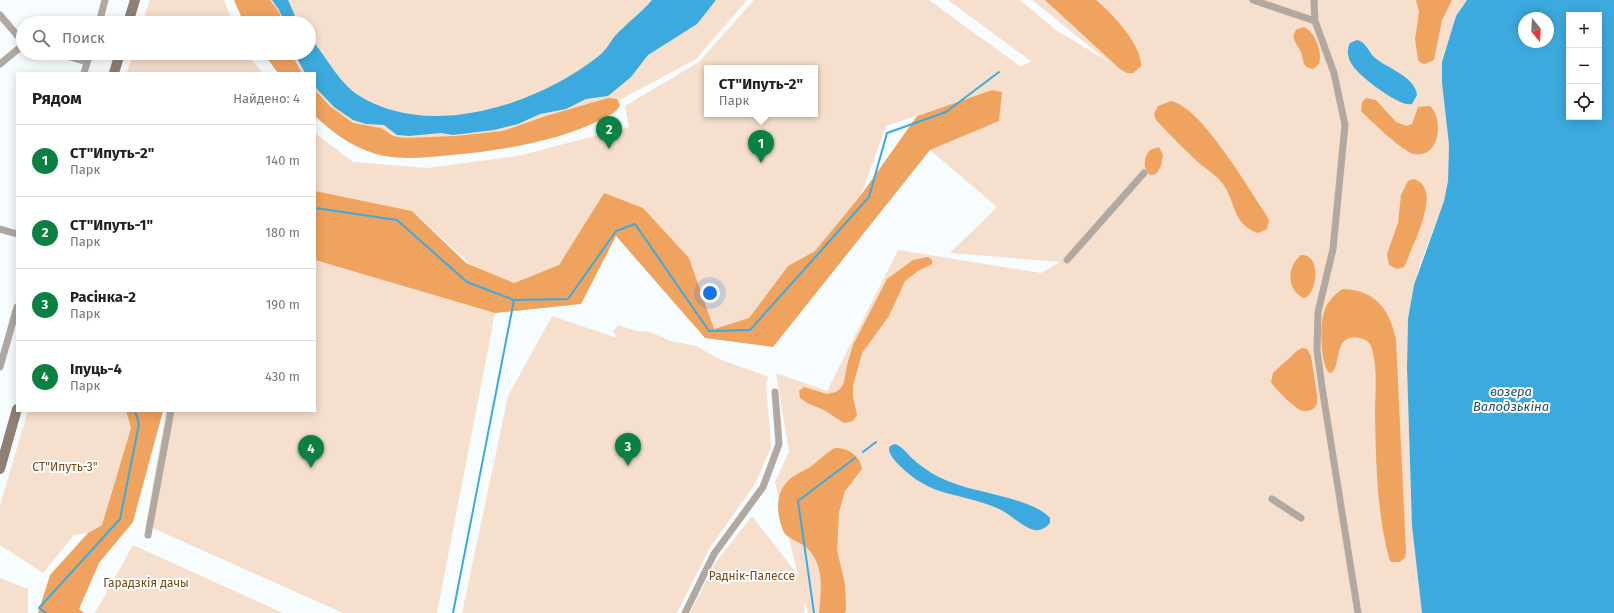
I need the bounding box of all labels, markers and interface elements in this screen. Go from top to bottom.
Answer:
north arrow [1518,12,1554,48]
map controls [1566,12,1602,120]
button: + [1566,12,1602,48]
search box [16,16,316,60]
icon: search [30,27,52,49]
text: Поиск [62,29,105,47]
button: − [1566,48,1602,84]
popup [704,65,818,117]
text: СТ"Ипуть-2" [719,75,803,93]
button: locate [1566,84,1602,120]
text: Рядом [32,88,82,109]
text: Найдено: 4 [233,91,300,106]
text: Парк [719,93,749,108]
pin: 2 [596,116,622,149]
pin: 1 [748,130,774,163]
text: СТ"Ипуть-2" [70,144,154,162]
text: 1 [42,153,48,168]
text: 140 m [266,153,300,168]
text: Парк [70,162,100,177]
text: СТ"Ипуть-1" [70,216,153,234]
text: 2 [42,225,48,240]
text: 180 m [265,225,300,240]
text: Парк [70,234,100,249]
your location [700,283,720,303]
text: Расінка-2 [70,288,136,306]
text: 3 [42,297,48,312]
text: 190 m [266,297,300,312]
text: Парк [70,306,100,321]
text: Іпуць-4 [70,360,122,378]
text: 4 [41,369,49,384]
text: 430 m [265,369,300,384]
text: Парк [70,378,100,393]
water label: возера Валодзькіна [1473,384,1549,414]
pin: 3 [615,433,641,466]
pin: 4 [298,435,324,468]
park label: СТ"Ипуть-3" [32,460,98,474]
park label: Раднік-Палессе [709,569,795,583]
park label: Гарадзкія дачы [103,576,189,590]

